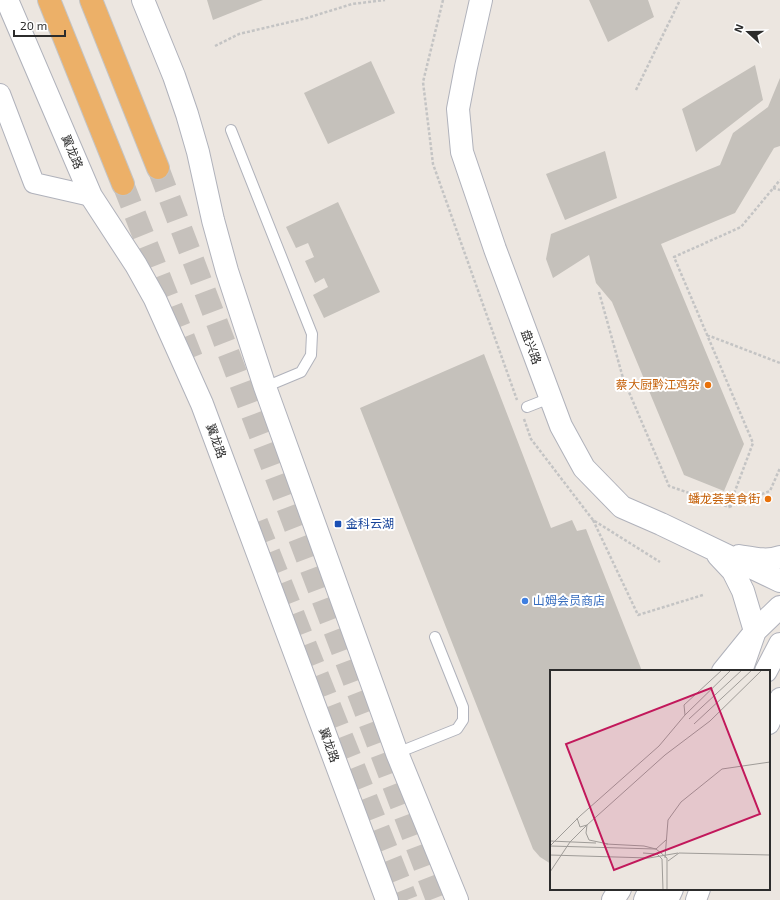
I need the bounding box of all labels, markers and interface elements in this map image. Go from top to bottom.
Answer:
scale bar [14,12,65,38]
north arrow [728,12,768,52]
text: 20 m [20,18,47,32]
text: N [731,22,746,34]
street label: 翼龙路 [59,132,86,171]
street label: 盘兴路 [519,327,545,366]
place label: 蔡大厨黔江鸡杂 [616,377,700,391]
marker: 蔡大厨黔江鸡杂 [703,380,713,390]
street label: 翼龙路 [204,421,230,460]
place label: 蟠龙荟美食街 [688,491,760,505]
marker: 蟠龙荟美食街 [763,494,773,504]
place label: 金科云湖 [346,516,394,530]
marker: 金科云湖 [333,519,343,529]
place label: 山姆会员商店 [533,593,605,607]
marker: 山姆会员商店 [520,596,530,606]
inset map [550,670,770,890]
street label: 翼龙路 [317,725,343,764]

